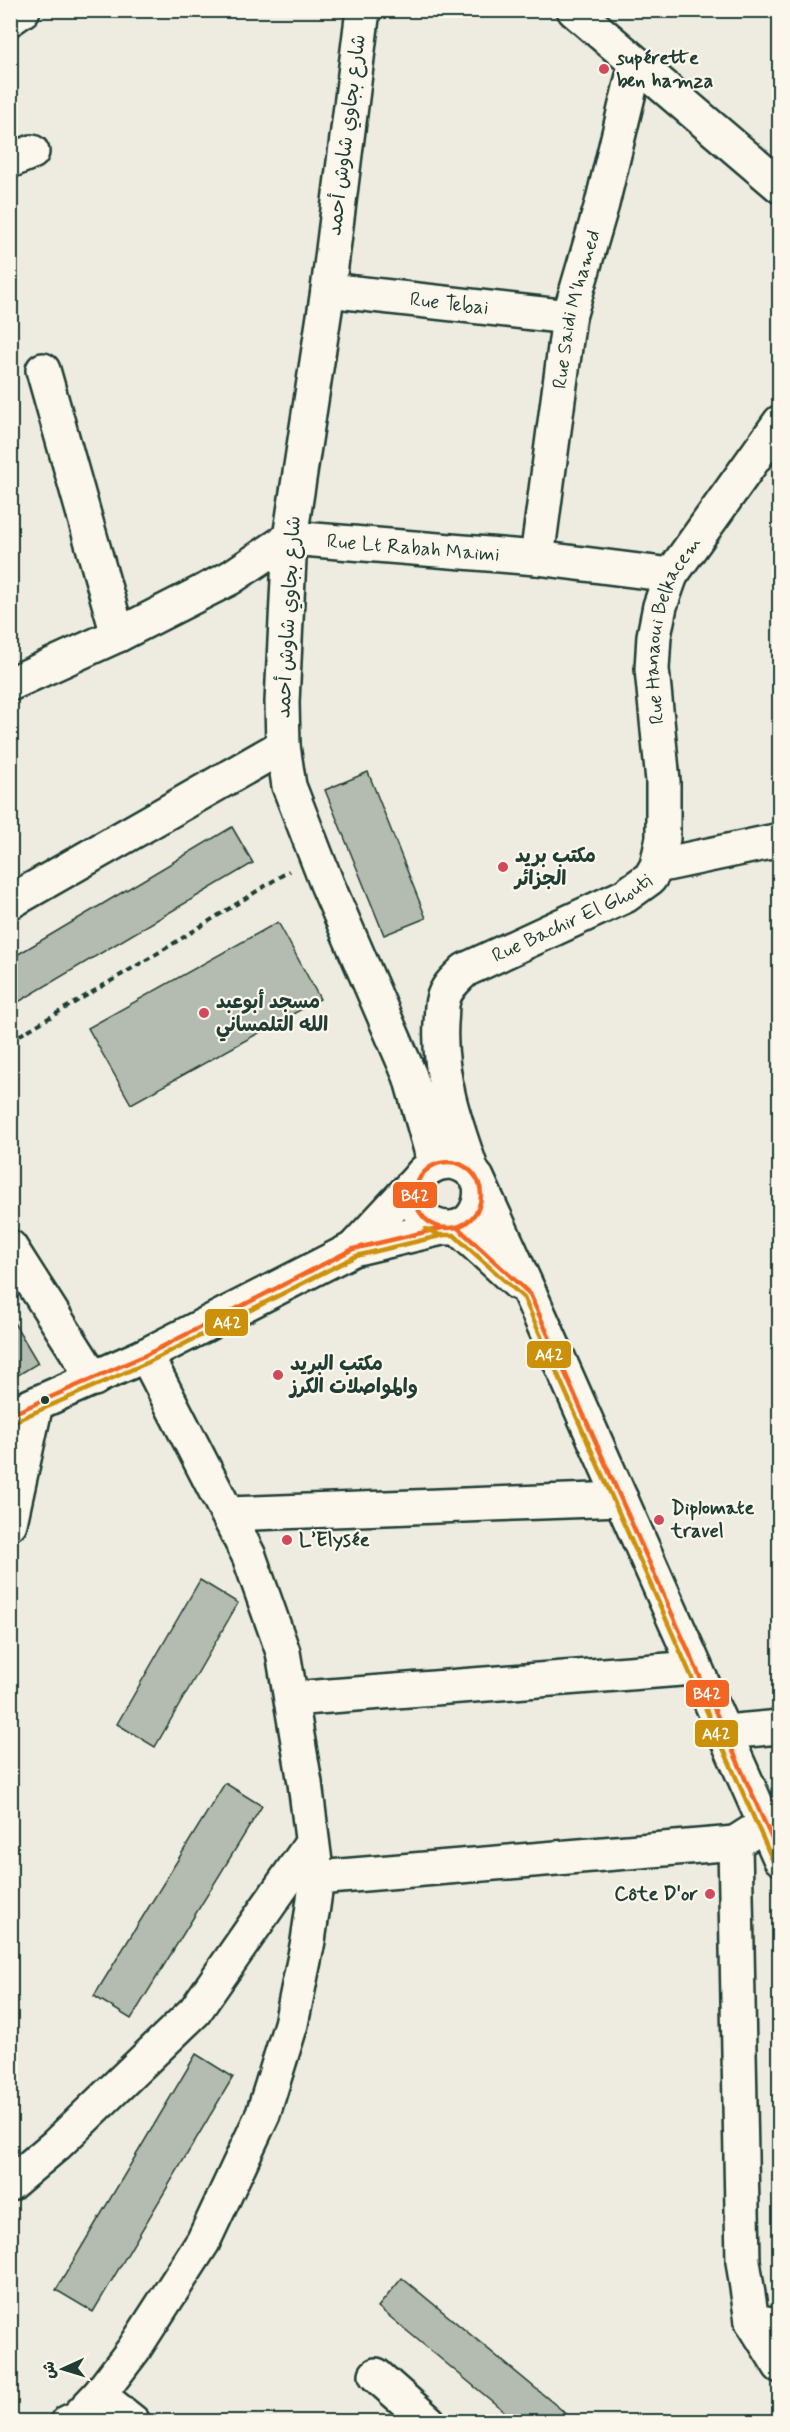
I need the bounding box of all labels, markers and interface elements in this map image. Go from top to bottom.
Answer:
street label: شارع بجاوي شاوش أحمد [321,33,373,237]
place label: supérette ben hamza [615,45,713,95]
marker: supérette ben hamza [597,62,611,76]
street label: Rue Saidi M'hamed [546,227,607,390]
street label: Rue Tebai [408,286,490,321]
street label: شارع بجاوي شاوش أحمد [270,515,308,719]
street label: Rue Lt Rabah Maimi [326,528,501,568]
street label: Rue Hanaoui Belkacem [638,531,708,726]
place label: مكتب بريد الجزائر [513,843,596,893]
marker: مكتب بريد الجزائر [496,860,510,874]
street label: Rue Bachir El Ghouti [488,867,658,969]
place label: مسجد أبوعبد الله التلمساني [216,989,328,1042]
marker: مسجد أبوعبد الله التلمساني [197,1006,211,1020]
line badge: B42 [392,1181,438,1209]
text: B42 [401,1186,429,1207]
line badge: A42 [204,1308,249,1337]
text: A42 [213,1313,241,1334]
line badge: A42 [526,1340,572,1369]
text: A42 [535,1345,563,1366]
place label: مكتب البريد والمواصلات الكرز [288,1351,418,1401]
marker: مكتب البريد والمواصلات الكرز [271,1368,285,1382]
unlabelled marker [39,1394,51,1406]
place label: Diplomate travel [670,1495,754,1545]
marker: Diplomate travel [652,1513,666,1527]
place label: L’Elysée [299,1527,370,1554]
marker: L’Elysée [280,1533,294,1547]
line badge: B42 [685,1679,730,1708]
text: B42 [693,1684,721,1705]
line badge: A42 [694,1719,739,1748]
text: A42 [702,1724,730,1745]
place label: Côte D'or [614,1881,699,1908]
marker: Côte D'or [703,1887,717,1901]
north arrow [33,2339,93,2399]
text: ش [38,2360,61,2379]

